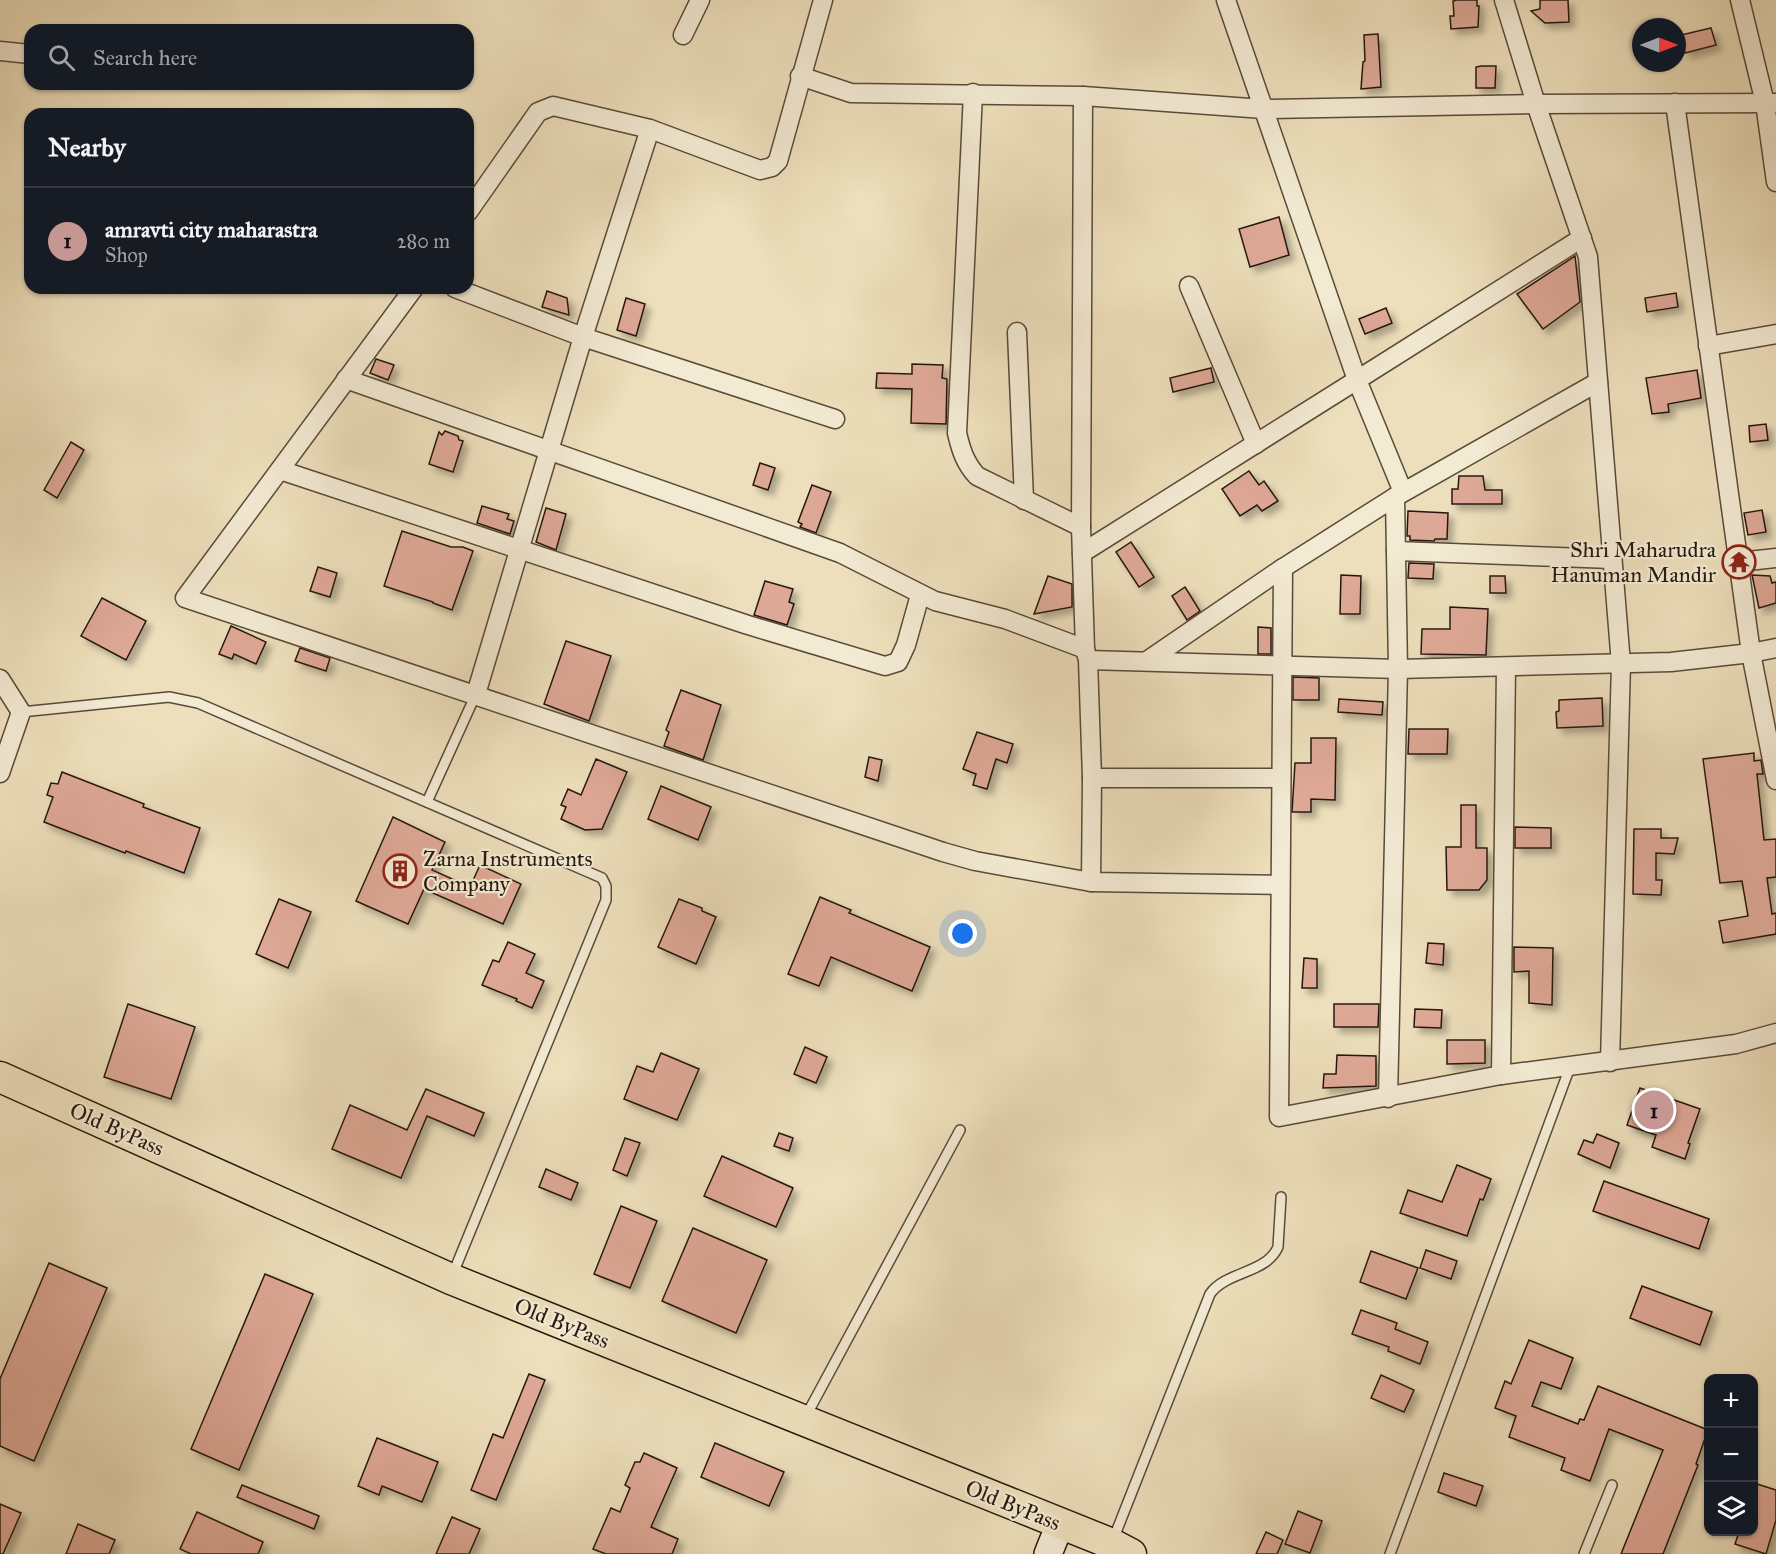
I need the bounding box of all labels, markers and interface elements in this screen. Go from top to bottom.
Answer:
north arrow [1632,18,1686,72]
search box [24,24,474,90]
icon: search [45,41,78,74]
text: Search here [93,44,197,71]
text: Nearby [48,131,126,163]
text: amravti city maharastra [105,216,318,243]
text: 1 [64,229,71,253]
text: 280 m [397,229,450,253]
text: Shop [105,243,148,267]
place label: Shri Maharudra Hanuman Mandir [1551,536,1717,588]
temple icon: Shri Maharudra Hanuman Mandir [1721,544,1757,580]
place label: Zarna Instruments Company [423,845,593,897]
building icon: Zarna Instruments Company [382,853,418,889]
your location [948,919,977,948]
pin: 1 [1634,1088,1674,1132]
street label: Old ByPass [66,1096,168,1162]
street label: Old ByPass [510,1292,614,1354]
map controls [1704,1374,1758,1536]
button: + [1704,1374,1758,1428]
button: − [1704,1428,1758,1482]
street label: Old ByPass [961,1474,1065,1536]
button: layers [1704,1482,1758,1536]

